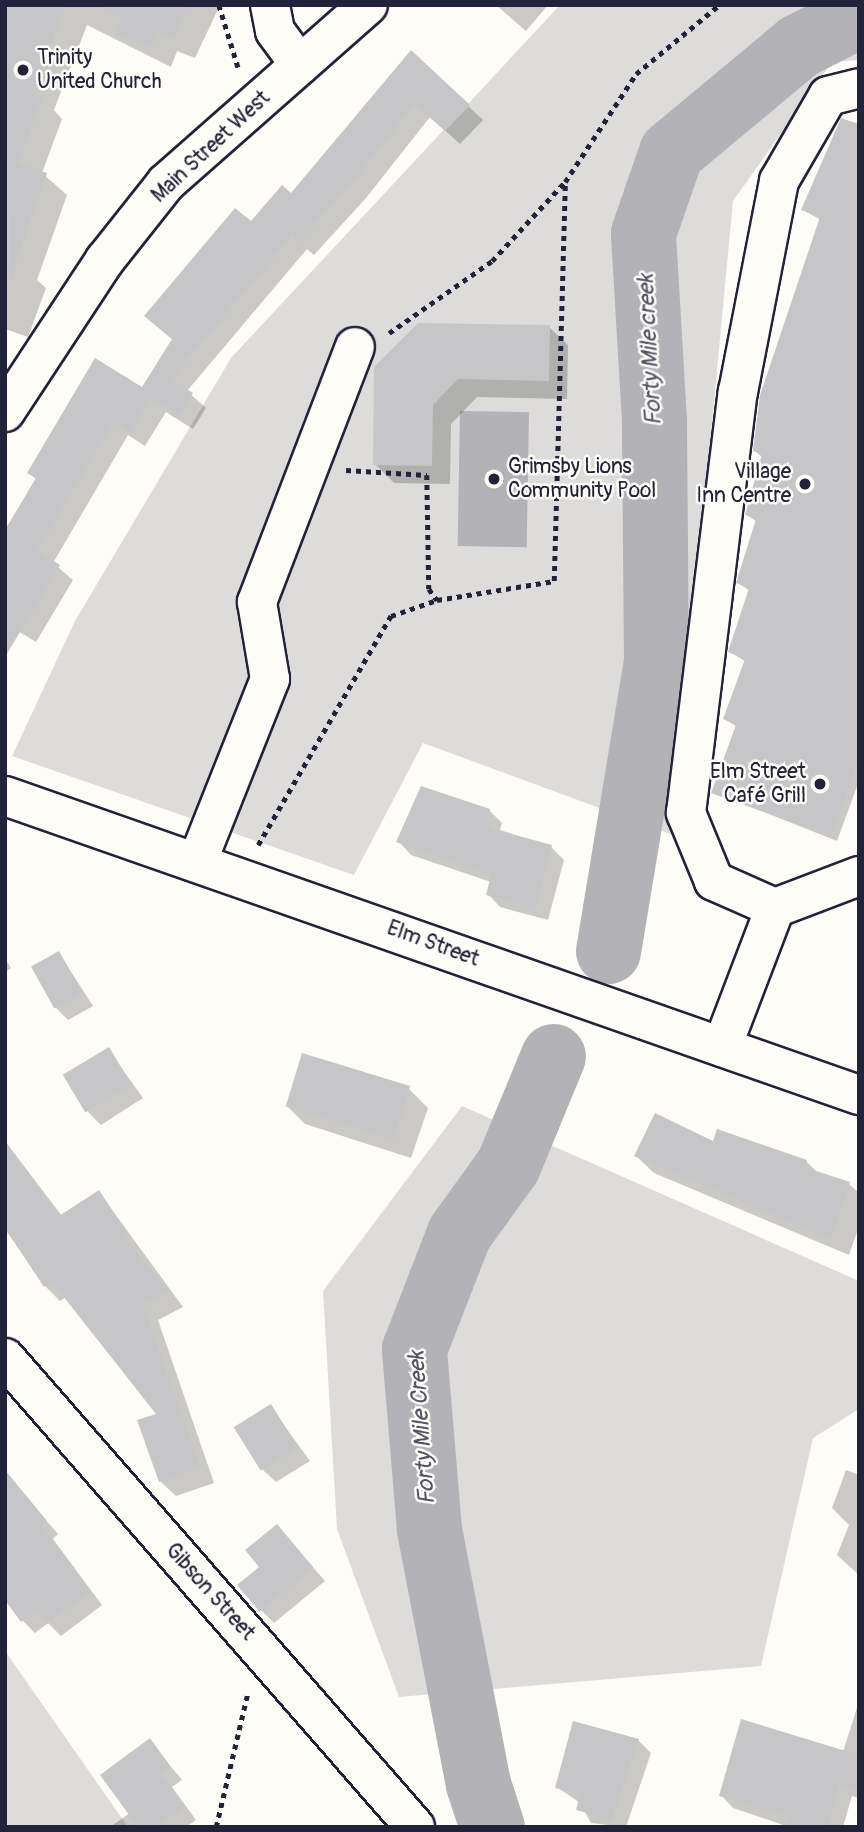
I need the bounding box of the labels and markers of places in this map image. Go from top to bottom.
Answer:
place label: Trinity United Church [37,45,162,95]
marker: Trinity United Church [15,62,31,78]
place label: Grimsby Lions Community Pool [508,454,656,504]
place label: Village Inn Centre [696,459,791,509]
marker: Grimsby Lions Community Pool [486,471,502,487]
marker: Village Inn Centre [797,476,813,492]
place label: Elm Street Café Grill [710,759,806,809]
marker: Elm Street Café Grill [812,776,828,792]

